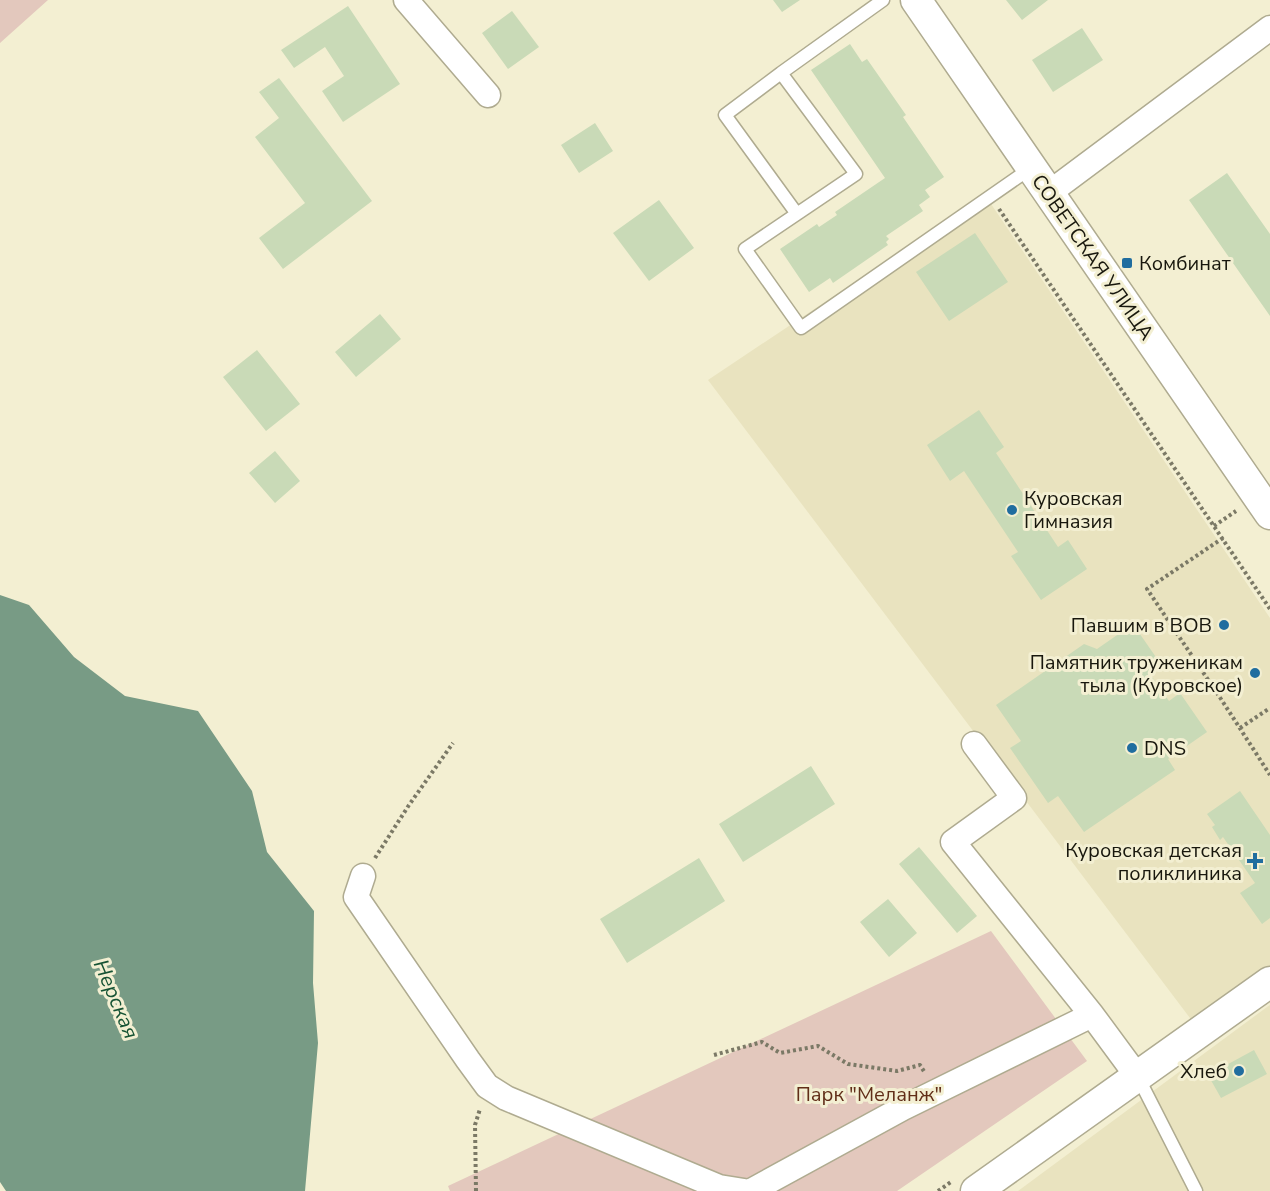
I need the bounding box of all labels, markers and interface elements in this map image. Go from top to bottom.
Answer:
street label: СОВЕТСКАЯ УЛИЦА [1025,169,1160,346]
place label: Комбинат [1139,250,1231,277]
marker: Комбинат [1120,256,1134,270]
place label: Куровская Гимназия [1024,485,1123,535]
marker: Куровская Гимназия [1005,503,1019,517]
place label: Павшим в ВОВ [1071,612,1212,639]
marker: Павшим в ВОВ [1217,618,1231,632]
place label: Памятник труженикам тыла (Куровское) [1030,649,1243,699]
marker: Памятник труженикам тыла (Куровское) [1248,666,1262,680]
place label: DNS [1144,735,1186,762]
marker: DNS [1125,741,1139,755]
place label: Куровская детская поликлиника [1065,837,1242,887]
marker: Куровская детская поликлиника [1246,852,1264,870]
water label: Нерская [87,955,145,1043]
place label: Хлеб [1180,1058,1227,1085]
marker: Хлеб [1232,1064,1246,1078]
park label: Парк "Меланж" [796,1081,942,1108]

